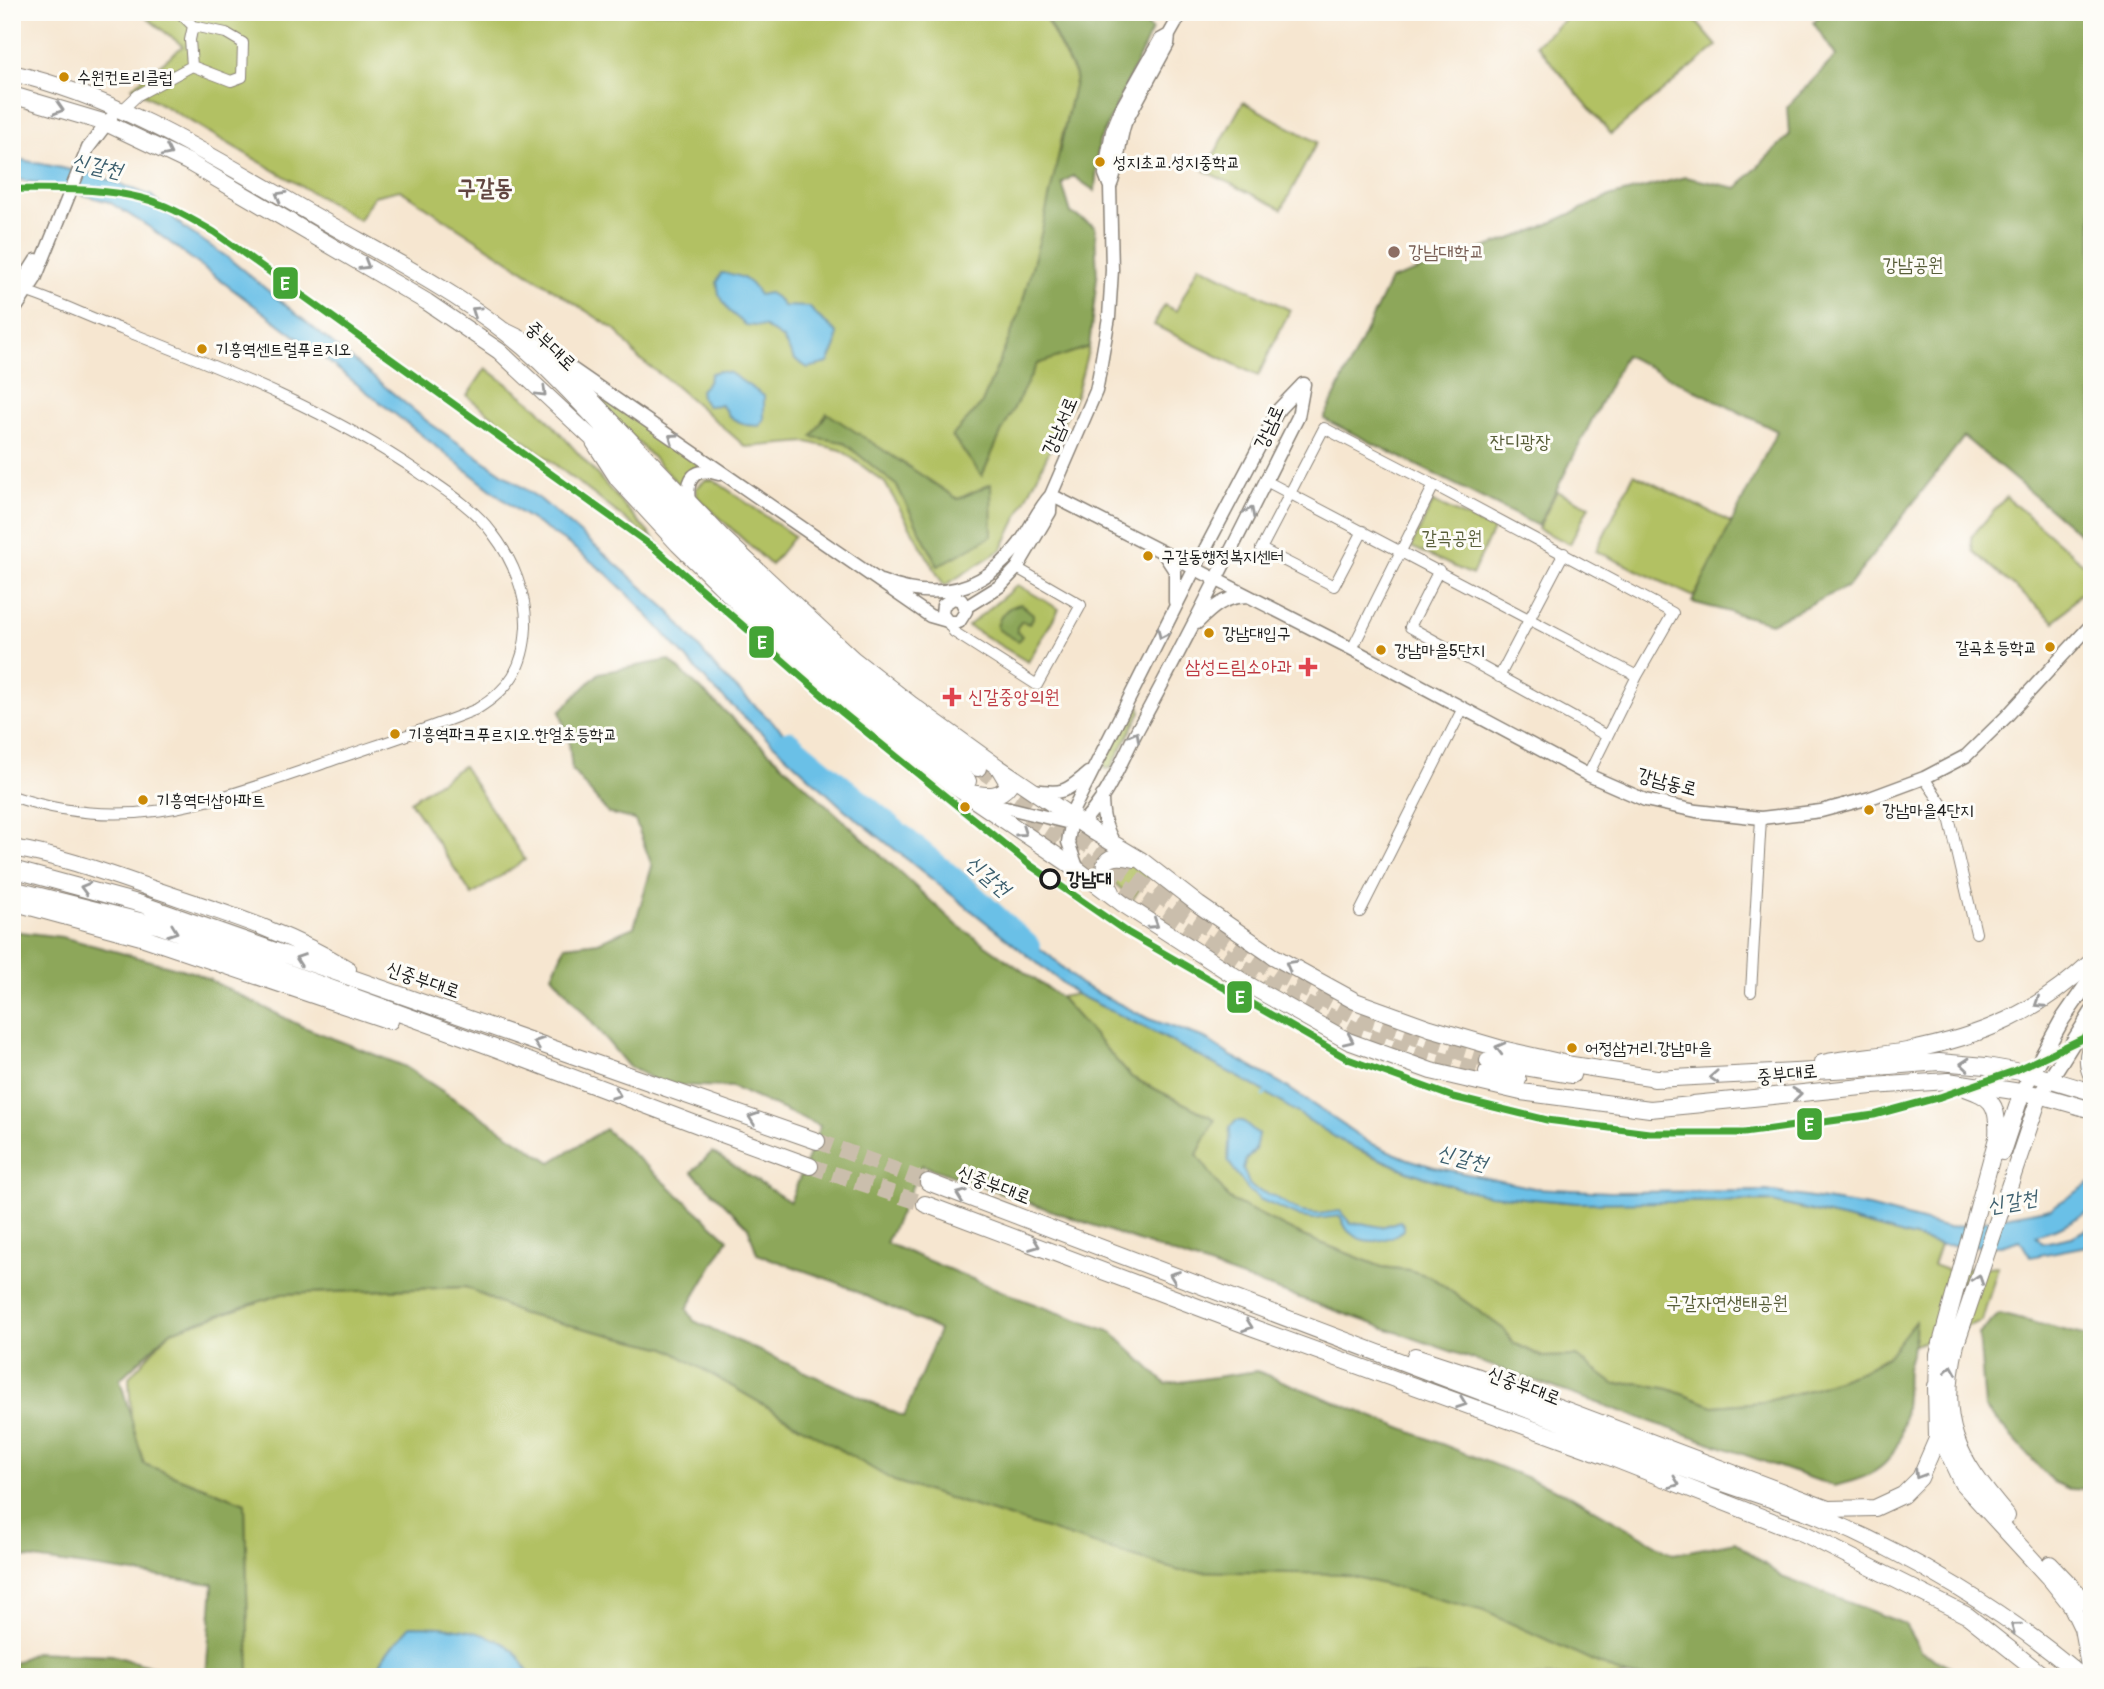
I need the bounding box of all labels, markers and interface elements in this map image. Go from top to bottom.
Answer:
place label: 수원컨트리클럽 [77,67,173,88]
marker: 수원컨트리클럽 [57,70,71,84]
one-way arrow [53,101,65,116]
one-way arrow [160,144,172,158]
water label: 신갈천 [69,147,127,185]
place label: 성지초교.성지중학교 [1113,152,1240,173]
marker: 성지초교.성지중학교 [1093,155,1107,169]
district label: 구갈동 [457,173,513,202]
one-way arrow [275,191,287,204]
place label: 강남대학교 [1408,240,1484,264]
marker: 강남대학교 [1386,244,1402,260]
park label: 강남공원 [1882,253,1944,277]
one-way arrow [357,257,370,270]
line badge: E [272,266,299,300]
text: E [280,272,290,296]
one-way arrow [471,307,484,319]
street label: 중부대로 [521,316,581,376]
place label: 기흥역센트럴푸르지오 [215,339,352,360]
marker: 기흥역센트럴푸르지오 [195,342,209,356]
one-way arrow [534,384,547,397]
street label: 강남서로 [1037,393,1083,459]
street label: 강남로 [1249,401,1289,453]
park label: 잔디광장 [1489,430,1551,454]
one-way arrow [668,434,681,446]
one-way arrow [1241,507,1255,519]
park label: 갈곡공원 [1421,526,1483,550]
place label: 구갈동행정복지센터 [1161,546,1284,567]
marker: 구갈동행정복지센터 [1141,549,1155,563]
place label: 강남대입구 [1222,623,1290,644]
line badge: E [748,625,775,659]
marker: 강남대입구 [1202,626,1216,640]
one-way arrow [1156,627,1170,639]
text: E [757,631,767,655]
place label: 갈곡초등학교 [1955,637,2037,658]
place label: 강남마을5단지 [1394,640,1485,661]
marker: 갈곡초등학교 [2043,640,2057,654]
marker: 강남마을5단지 [1374,643,1388,657]
place label: 삼성드림소아과 [1185,655,1292,679]
marker: 삼성드림소아과 [1298,657,1318,677]
place label: 신갈중앙의원 [968,685,1060,709]
marker: 신갈중앙의원 [942,687,962,707]
place label: 기흥역파크푸르지오.한얼초등학교 [408,724,617,745]
marker: 기흥역파크푸르지오.한얼초등학교 [388,727,402,741]
one-way arrow [1126,731,1140,743]
street label: 강남동로 [1634,762,1700,802]
place label: 기흥역더샵아파트 [156,790,265,811]
marker: 기흥역더샵아파트 [136,793,150,807]
unlabelled marker [958,800,972,814]
place label: 강남마을4단지 [1882,800,1974,821]
marker: 강남마을4단지 [1862,803,1876,817]
one-way arrow [1014,824,1027,836]
water label: 신갈천 [960,849,1018,904]
place label: 강남대 [1066,867,1112,891]
marker: 강남대 [1040,869,1060,889]
one-way arrow [79,882,91,896]
one-way arrow [1146,915,1159,928]
one-way arrow [167,923,179,937]
one-way arrow [295,953,307,967]
street label: 신중부대로 [383,956,463,1004]
one-way arrow [1284,960,1297,973]
line badge: E [1226,980,1253,1014]
text: E [1235,986,1245,1010]
one-way arrow [2033,995,2046,1008]
one-way arrow [1342,1032,1354,1046]
one-way arrow [533,1037,545,1051]
place label: 어정삼거리.강남마을 [1585,1038,1712,1059]
marker: 어정삼거리.강남마을 [1565,1041,1579,1055]
one-way arrow [1494,1042,1506,1056]
one-way arrow [1959,1057,1970,1072]
street label: 중부대로 [1755,1059,1819,1089]
one-way arrow [1708,1069,1719,1084]
one-way arrow [610,1086,622,1100]
one-way arrow [1791,1087,1802,1102]
line badge: E [1796,1107,1823,1141]
one-way arrow [747,1112,759,1126]
text: E [1804,1113,1814,1137]
water label: 신갈천 [1434,1138,1492,1178]
street label: 신중부대로 [954,1160,1034,1210]
water label: 신갈천 [1985,1184,2041,1220]
one-way arrow [956,1189,968,1203]
one-way arrow [1028,1237,1040,1251]
one-way arrow [1169,1270,1181,1284]
one-way arrow [1970,1274,1984,1286]
park label: 구갈자연생태공원 [1666,1291,1788,1315]
one-way arrow [1241,1317,1253,1331]
street label: 신중부대로 [1484,1361,1564,1411]
one-way arrow [1943,1364,1958,1376]
one-way arrow [1455,1395,1467,1409]
one-way arrow [1915,1467,1928,1480]
one-way arrow [1668,1474,1680,1488]
one-way arrow [2010,1622,2023,1635]

